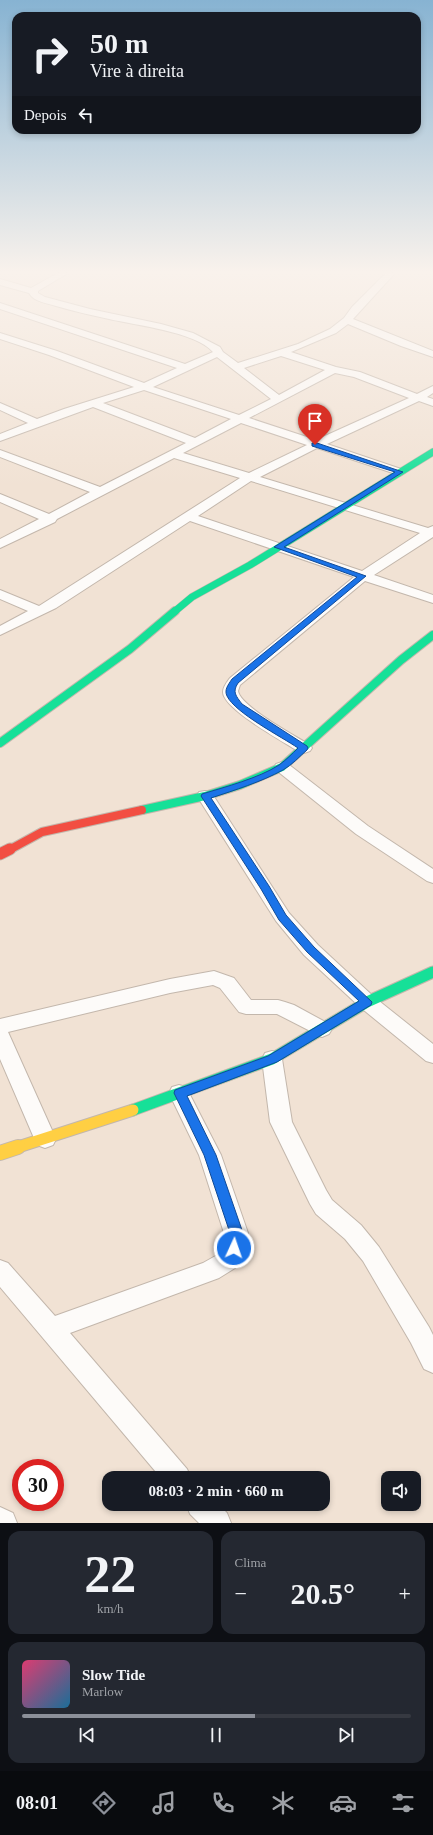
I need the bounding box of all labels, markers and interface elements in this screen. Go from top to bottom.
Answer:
icon: right [24,28,76,80]
text: 50 m [90,28,148,59]
text: Vire à direita [90,61,184,81]
icon: left [75,104,97,126]
text: Depois [24,107,67,123]
pin [298,404,332,445]
icon: arrive [304,410,326,432]
position arrow [213,1227,255,1269]
speed limit sign: 30 [12,1459,64,1511]
map controls [381,1471,421,1511]
button: sound [381,1471,421,1511]
text: 08:03 · 2 min · 660 m [149,1483,284,1499]
text: 22 [84,1546,136,1603]
text: Clima [235,1555,266,1570]
text: 20.5° [291,1577,355,1610]
text: − [235,1581,247,1606]
text: + [399,1581,411,1606]
text: km/h [97,1601,124,1616]
text: Slow Tide [82,1667,145,1683]
text: Marlow [82,1684,123,1699]
icon: previous [76,1724,98,1746]
icon: pause [205,1724,227,1746]
icon: next [335,1724,357,1746]
icon: directions [90,1789,118,1817]
icon: music [150,1789,178,1817]
icon: phone [209,1789,237,1817]
icon: climate [269,1789,297,1817]
icon: car [329,1789,357,1817]
icon: filters [389,1789,417,1817]
text: 08:01 [16,1793,58,1813]

